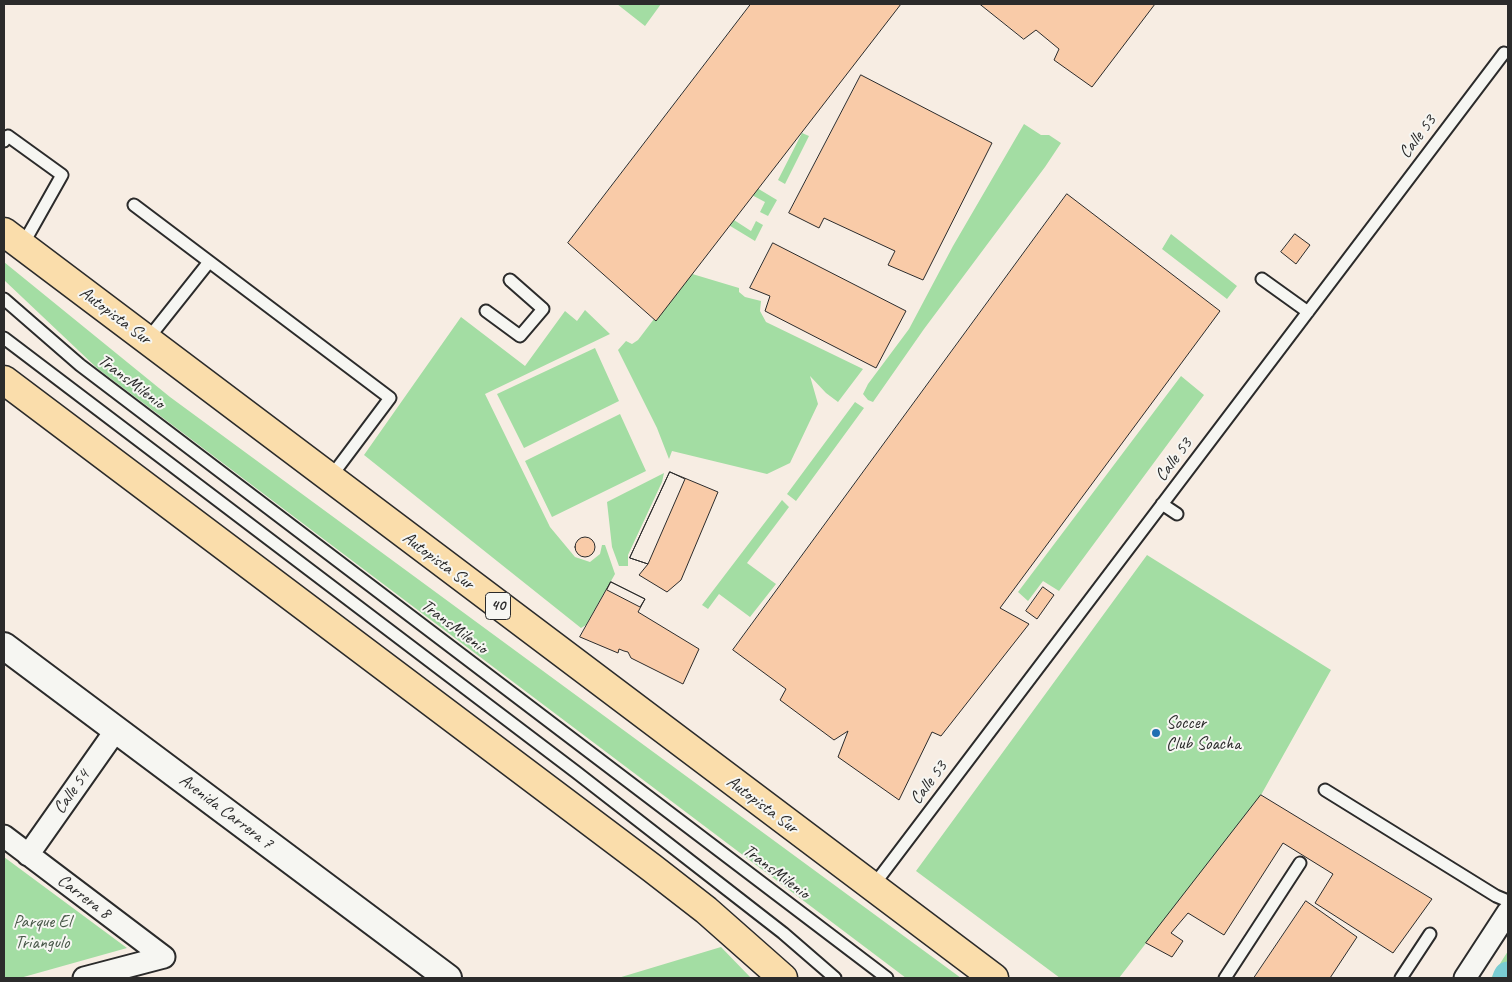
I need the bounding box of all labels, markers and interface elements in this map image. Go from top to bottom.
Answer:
street label: Calle 53 [1395,111,1441,163]
street label: Autopista Sur [75,282,155,350]
street label: TransMilenio [93,350,169,414]
street label: Calle 53 [1151,434,1197,486]
street label: Autopista Sur [398,527,478,595]
road number: 40 [486,592,510,620]
street label: TransMilenio [416,595,492,659]
place label: Soccer Club Soacha [1166,712,1241,754]
marker: Soccer Club Soacha [1150,727,1162,739]
street label: Calle 53 [906,757,952,809]
street label: Calle 54 [49,766,95,818]
street label: Avenida Carrera 7 [175,770,277,854]
street label: Autopista Sur [722,771,802,839]
street label: TransMilenio [738,840,814,904]
street label: Carrera 8 [53,870,115,924]
park label: Parque El Triangulo [13,911,71,954]

